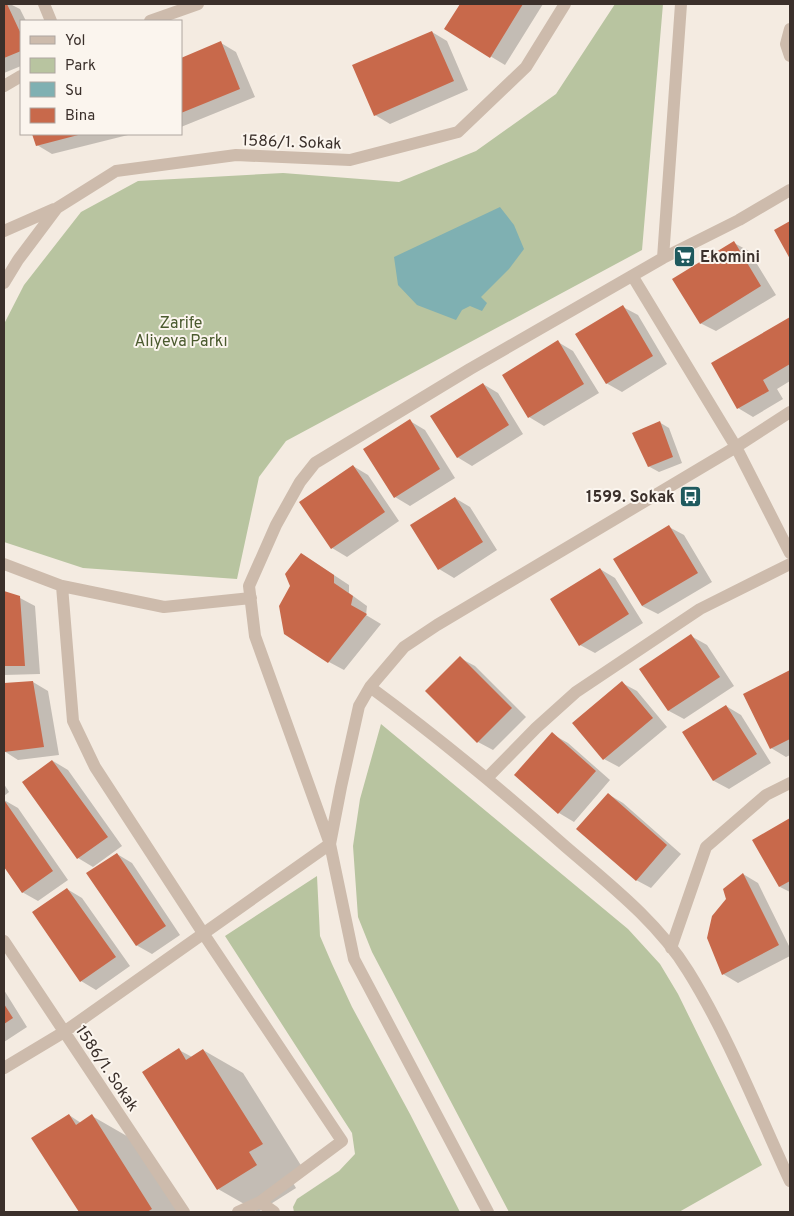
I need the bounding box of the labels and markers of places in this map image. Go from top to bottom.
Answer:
supermarket icon: Ekomini [672,244,696,268]
place label: Ekomini [700,248,760,268]
bus stop icon: 1599. Sokak [679,484,703,508]
place label: 1599. Sokak [586,488,675,508]

